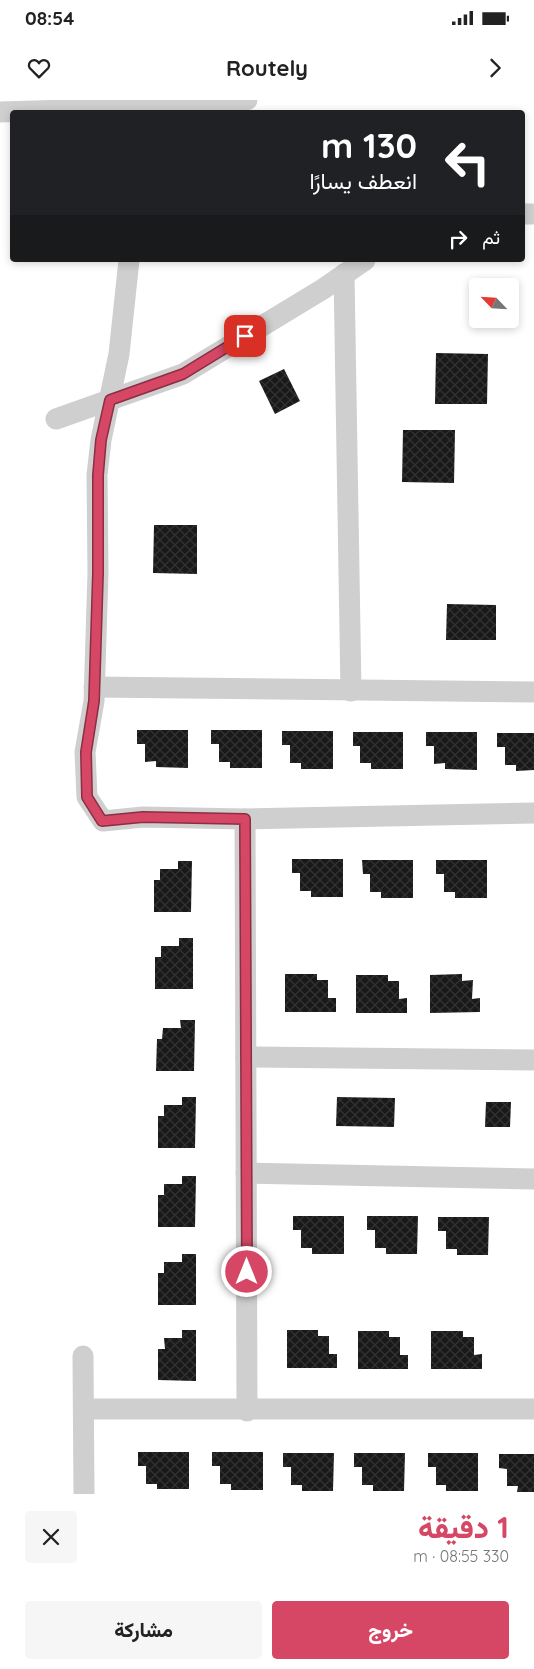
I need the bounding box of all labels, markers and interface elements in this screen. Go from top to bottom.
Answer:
text: 08:54 [25,6,74,30]
icon: heart [25,54,53,82]
text: Routely [226,54,308,82]
icon: forward [481,54,509,82]
text: 130 m [321,123,417,167]
icon: left [435,130,500,195]
text: انعطف يسارًا [309,167,417,195]
icon: right [444,225,472,253]
text: ثم [482,225,500,249]
north arrow [469,278,519,328]
map controls [469,278,519,328]
pin [224,315,266,357]
icon: arrive [231,322,259,350]
position arrow [220,1245,272,1297]
text: 1 دقيقة [418,1508,509,1546]
button: close [25,1511,77,1563]
text: 330 m · 08:55 [413,1546,509,1566]
button: مشاركة [25,1601,262,1659]
button: خروج [272,1601,509,1659]

